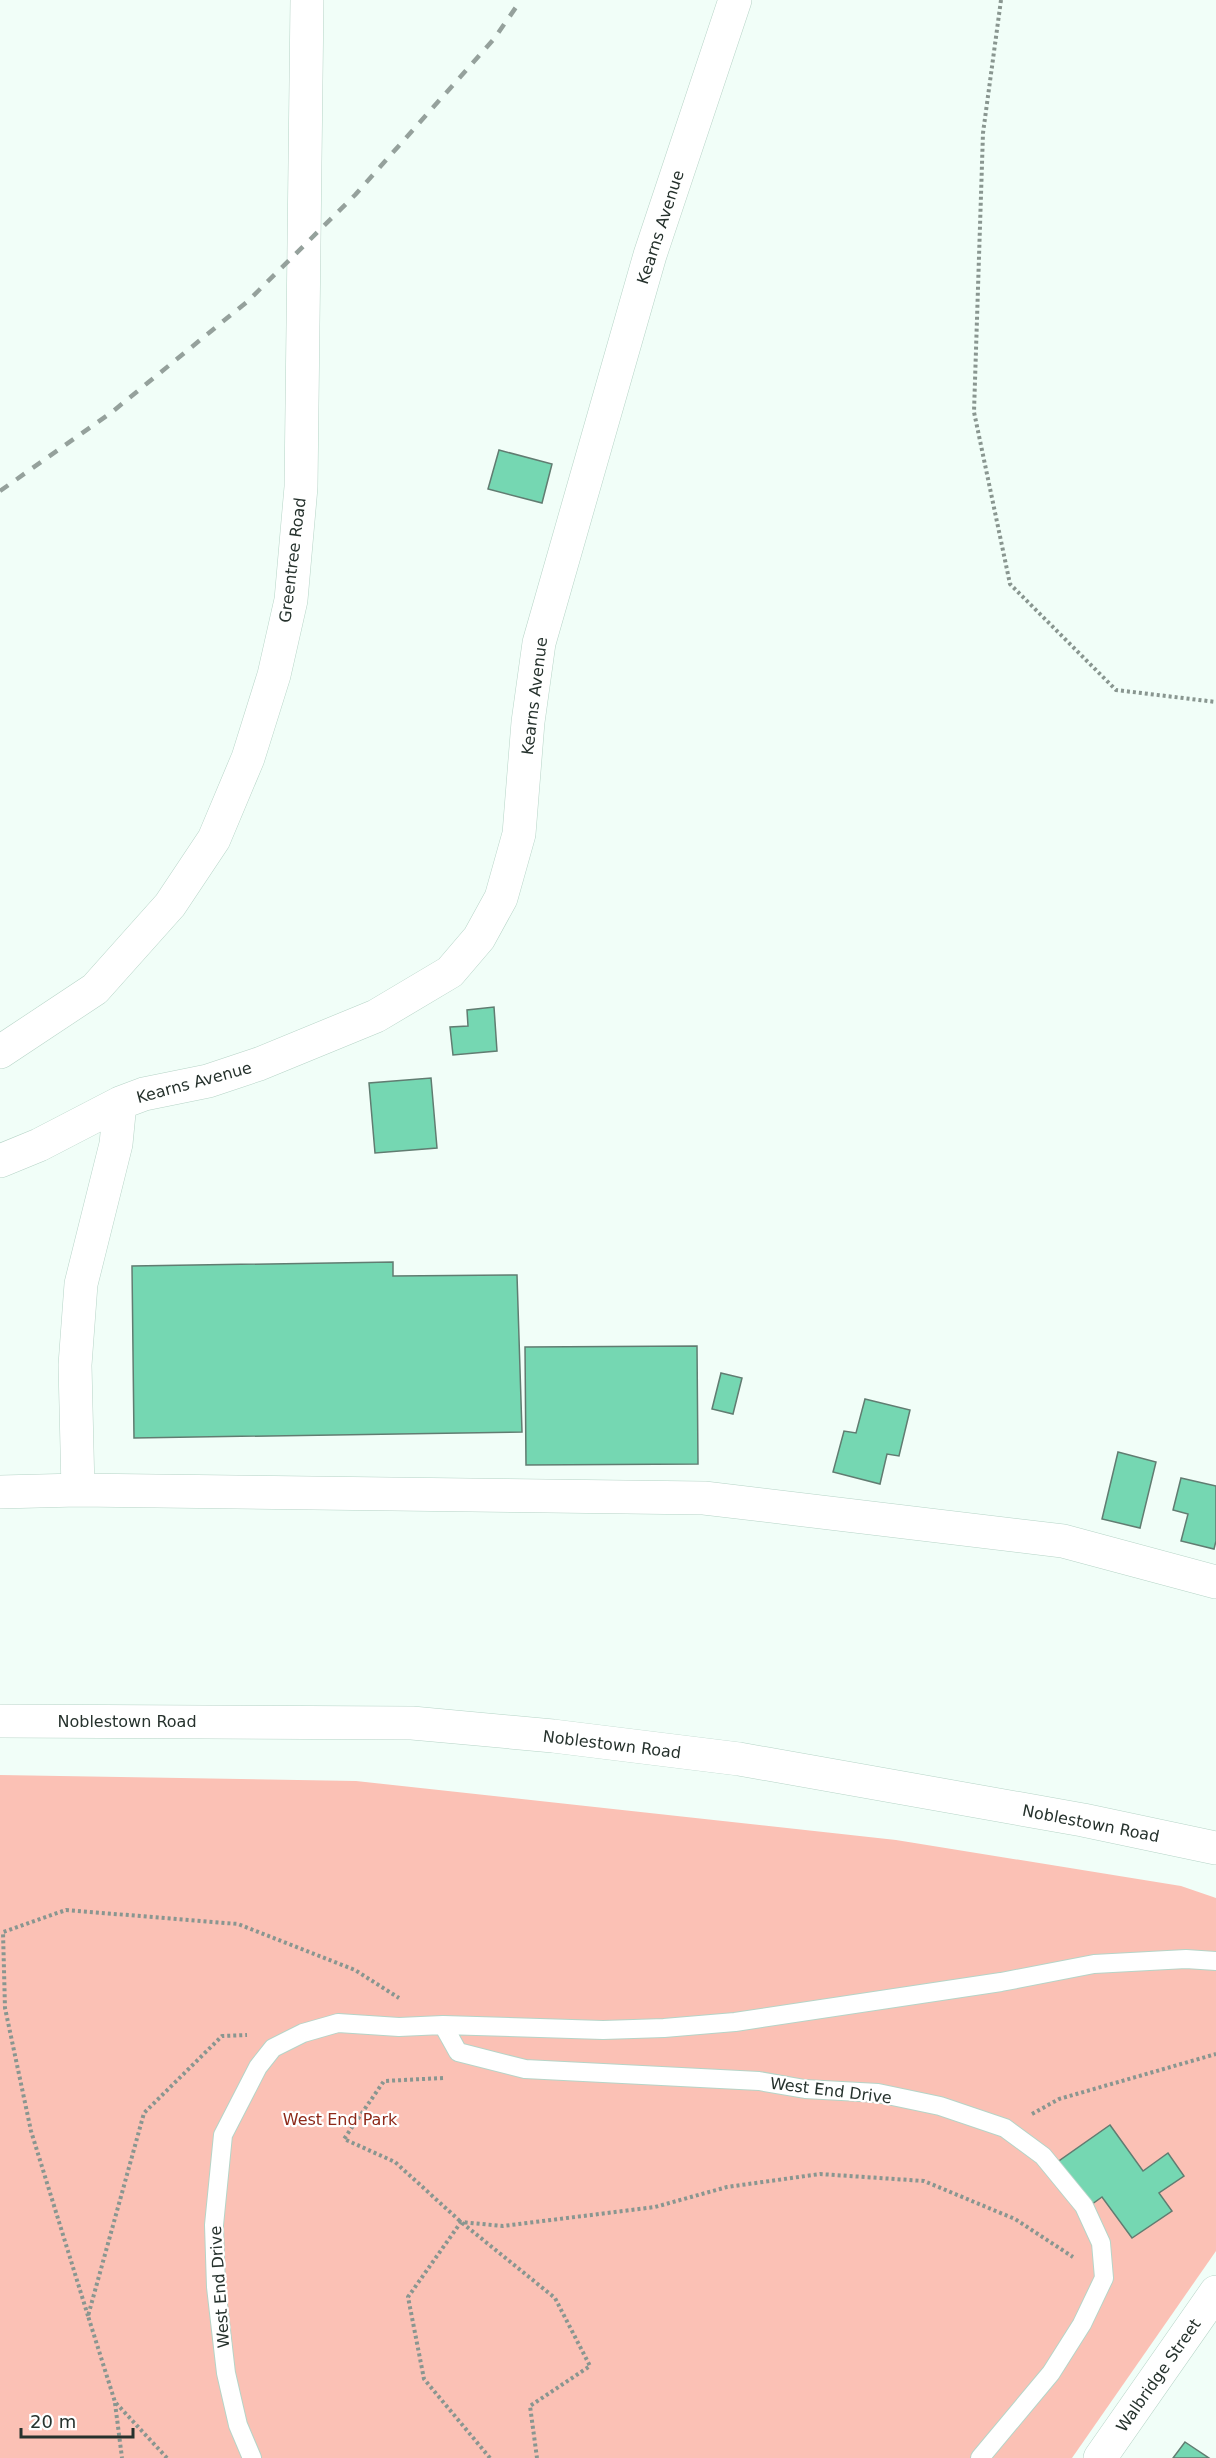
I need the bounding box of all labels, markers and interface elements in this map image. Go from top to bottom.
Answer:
street label: Kearns Avenue [633,168,688,287]
street label: Greentree Road [275,496,310,624]
street label: Kearns Avenue [518,636,551,756]
street label: Kearns Avenue [134,1058,254,1107]
street label: Noblestown Road [57,1712,197,1731]
street label: Noblestown Road [542,1727,682,1762]
street label: Noblestown Road [1021,1801,1161,1846]
street label: West End Drive [769,2074,893,2107]
park label: West End Park [283,2110,398,2129]
street label: West End Drive [206,2225,233,2349]
street label: Walbridge Street [1112,2315,1205,2436]
scale bar [21,2401,134,2439]
text: 20 m [30,2411,76,2432]

